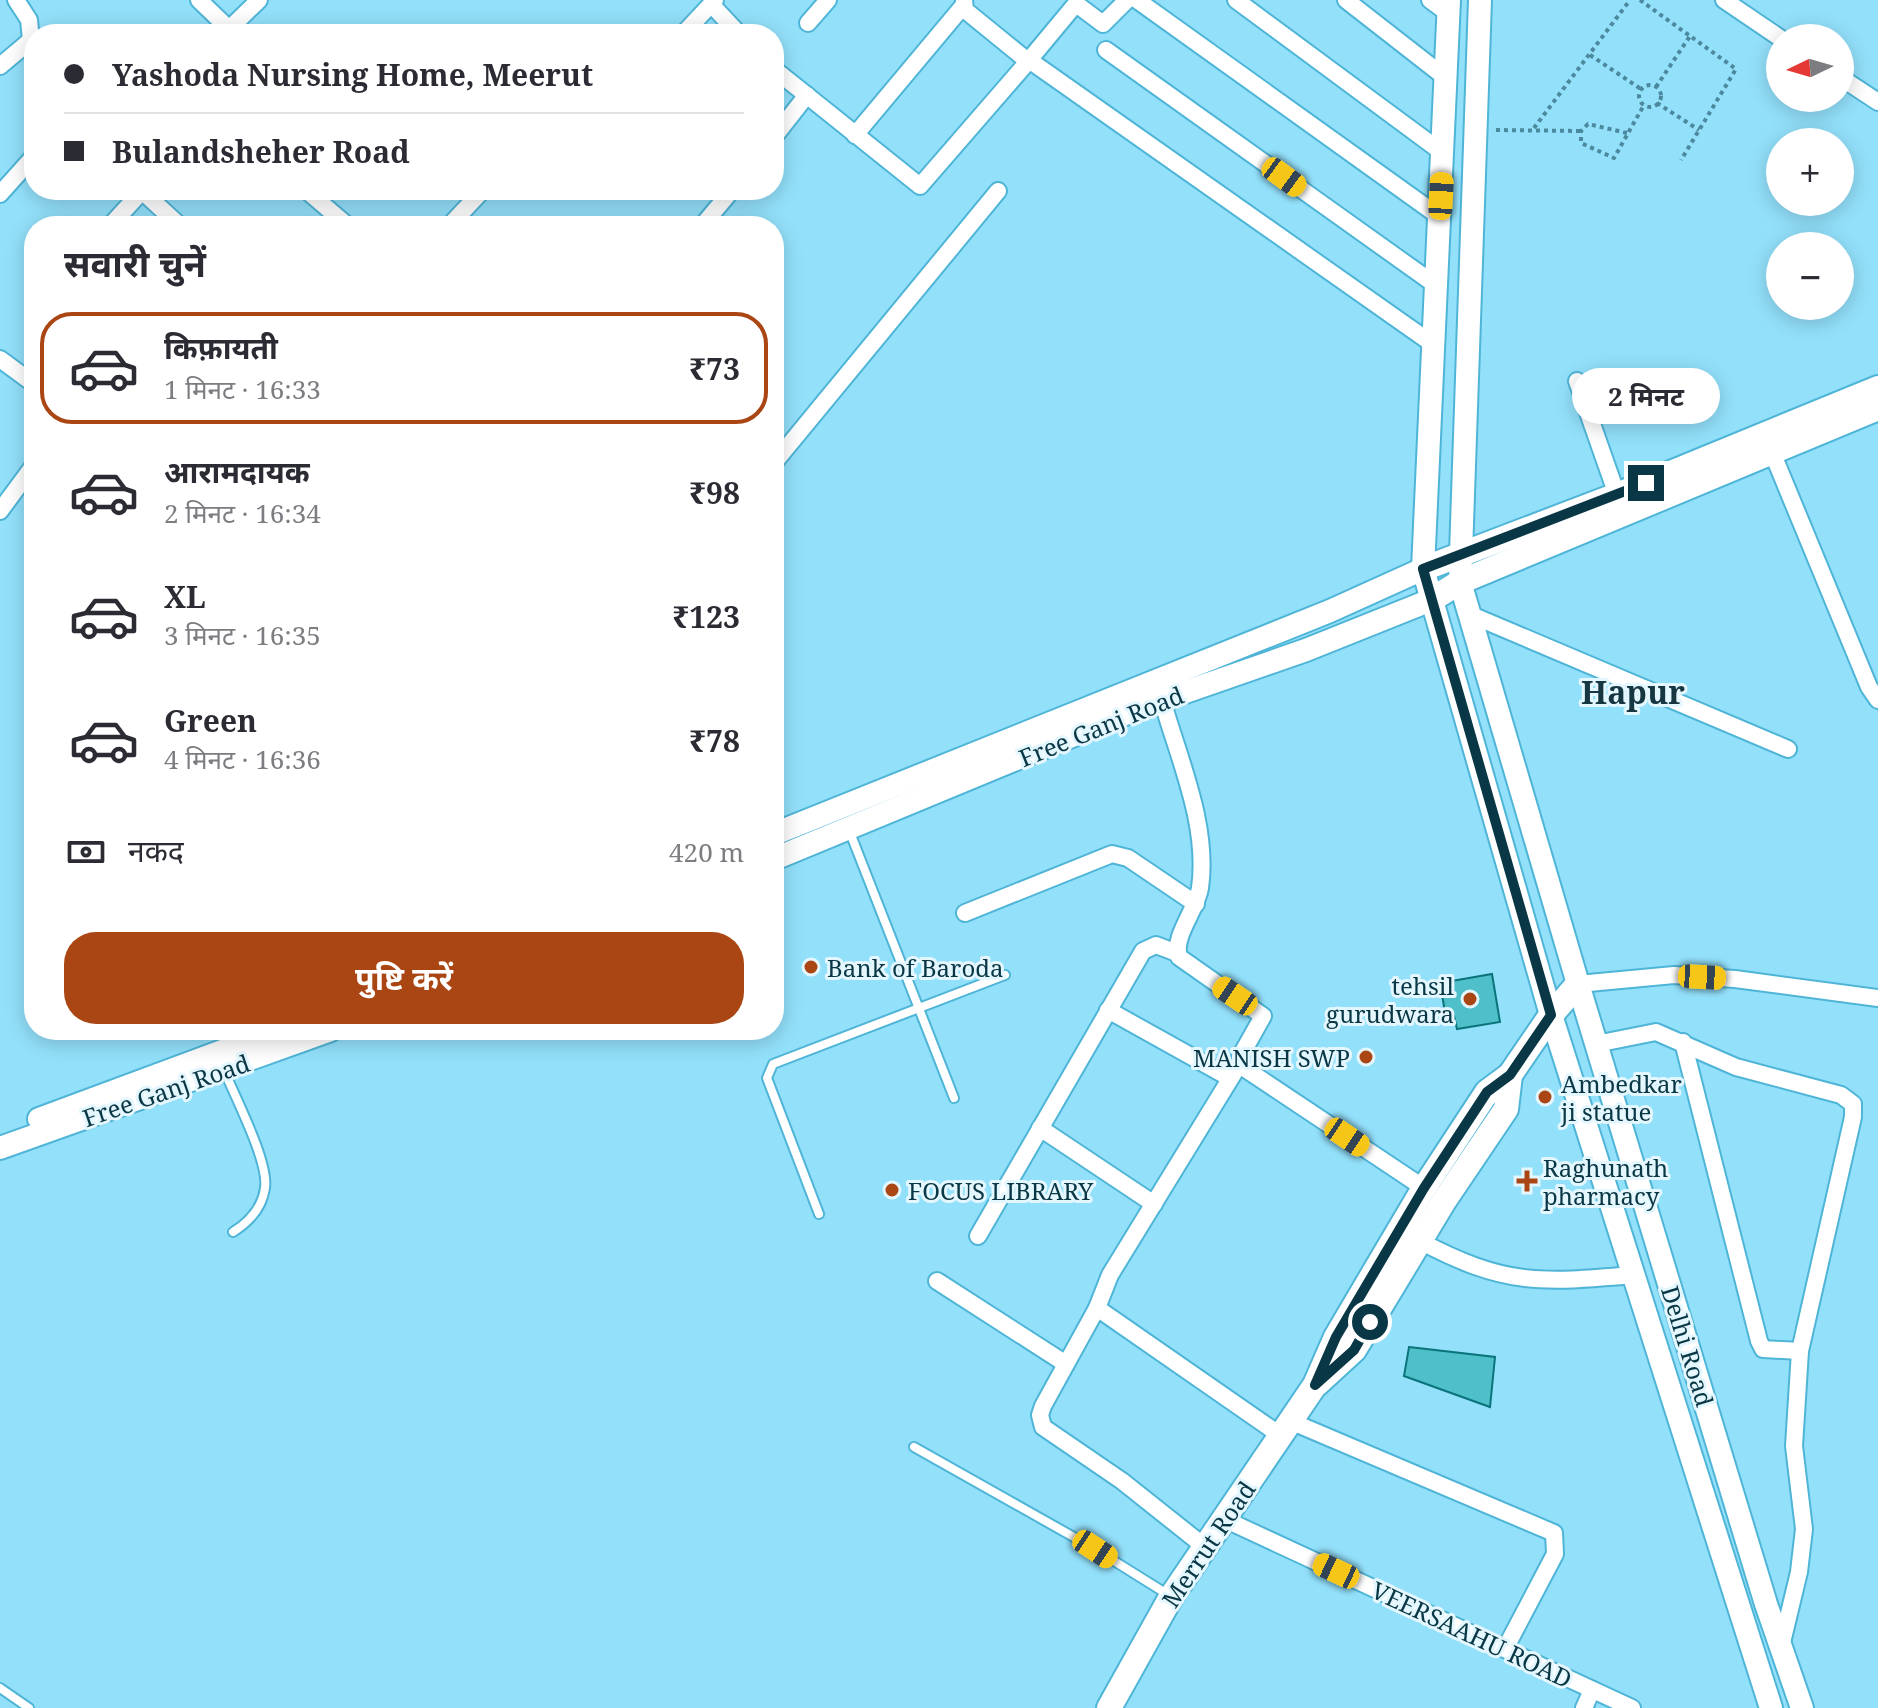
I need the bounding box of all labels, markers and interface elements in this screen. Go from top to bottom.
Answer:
north arrow [1766,24,1854,112]
map controls [1766,24,1854,320]
text: Yashoda Nursing Home, Meerut [112,54,593,95]
button: + [1766,128,1854,216]
text: Bulandsheher Road [112,131,410,172]
car [1258,153,1310,201]
car [1428,171,1454,221]
button: − [1766,232,1854,320]
text: सवारी चुनें [64,239,206,288]
text: किफ़ायती [164,327,278,368]
icon: car [68,332,140,404]
text: ₹73 [689,348,740,389]
callout: 2 मिनट [1572,367,1720,423]
text: 1 मिनट · 16:33 [164,371,321,407]
text: 2 मिनट [1608,378,1684,414]
text: आरामदायक [164,451,310,492]
icon: car [68,456,140,528]
route end [1628,465,1664,501]
text: ₹98 [689,472,740,513]
text: 2 मिनट · 16:34 [164,495,321,531]
text: XL [164,576,206,617]
icon: car [68,580,140,652]
text: ₹123 [672,596,740,637]
text: 3 मिनट · 16:35 [164,617,321,653]
district label: Hapur [1581,670,1685,713]
street label: Free Ganj Road [1014,678,1188,774]
text: Green [164,700,257,741]
icon: car [68,704,140,776]
text: ₹78 [689,720,740,761]
text: 4 मिनट · 16:36 [164,741,321,777]
icon: cash [64,830,108,874]
text: नकद [128,830,184,871]
text: 420 m [669,834,744,870]
button: पुष्टि करें [64,932,744,1024]
place label: Bank of Baroda [827,951,1004,984]
marker: Bank of Baroda [802,958,820,976]
car [1677,964,1727,990]
place label: tehsil gurudwara [1326,969,1455,1030]
car [1208,973,1262,1019]
marker: tehsil gurudwara [1461,990,1479,1008]
place label: MANISH SWP [1193,1041,1350,1074]
street label: Free Ganj Road [78,1046,254,1134]
marker: MANISH SWP [1357,1048,1375,1066]
place label: Ambedkar ji statue [1560,1067,1682,1128]
marker: Ambedkar ji statue [1536,1088,1554,1106]
car [1320,1114,1374,1160]
place label: Raghunath pharmacy [1543,1151,1668,1212]
marker: Raghunath pharmacy [1518,1172,1536,1190]
place label: FOCUS LIBRARY [908,1174,1094,1207]
marker: FOCUS LIBRARY [883,1181,901,1199]
street label: Delhi Road [1654,1282,1722,1411]
route start [1352,1304,1388,1340]
street label: Merrut Road [1154,1474,1263,1614]
car [1068,1526,1122,1572]
car [1309,1550,1363,1592]
street label: VEERSAAHU ROAD [1366,1573,1578,1695]

